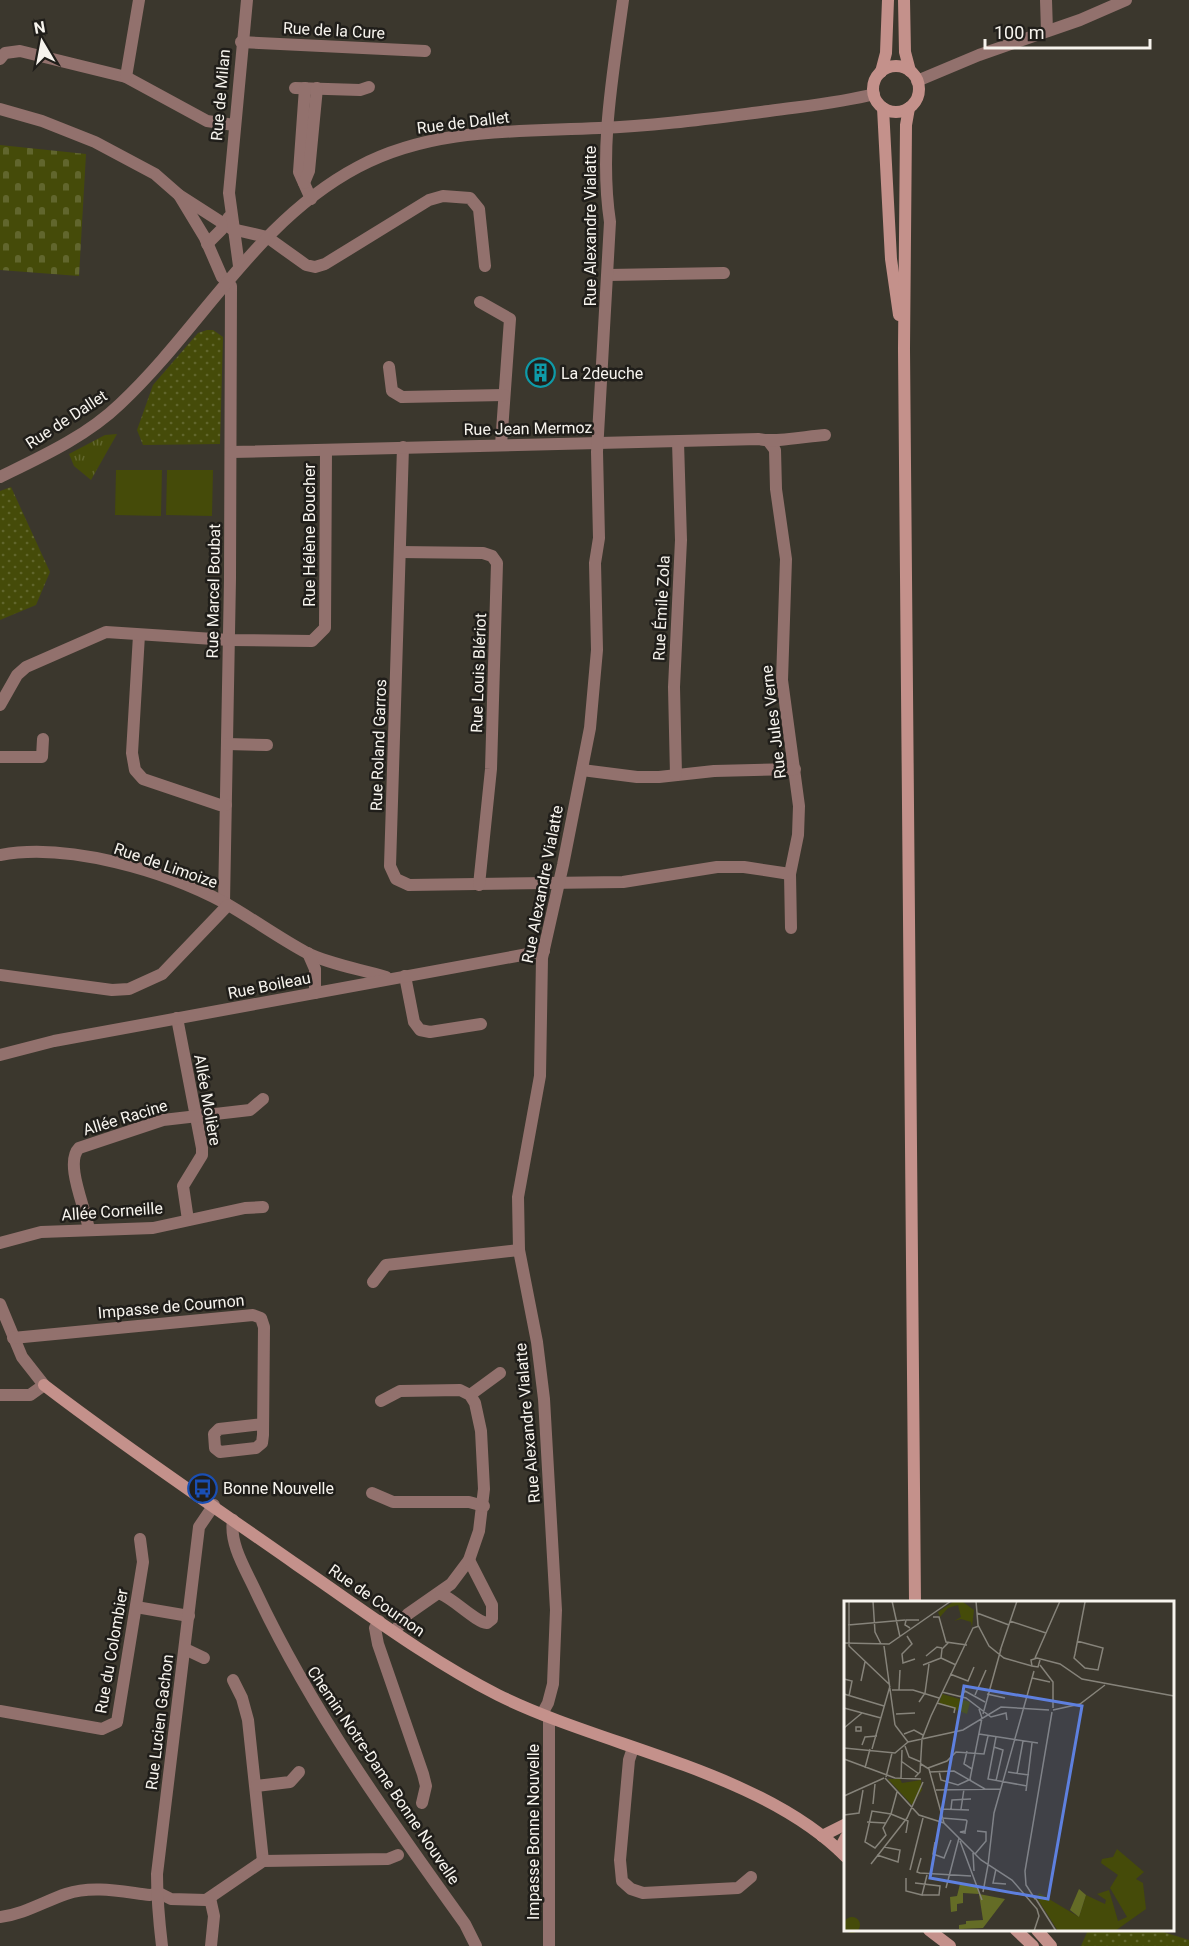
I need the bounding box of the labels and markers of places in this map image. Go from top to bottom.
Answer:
building icon: La 2deuche [524,357,556,389]
place label: La 2deuche [561,364,643,383]
bus stop icon: Bonne Nouvelle [186,1472,218,1504]
place label: Bonne Nouvelle [223,1479,334,1498]

